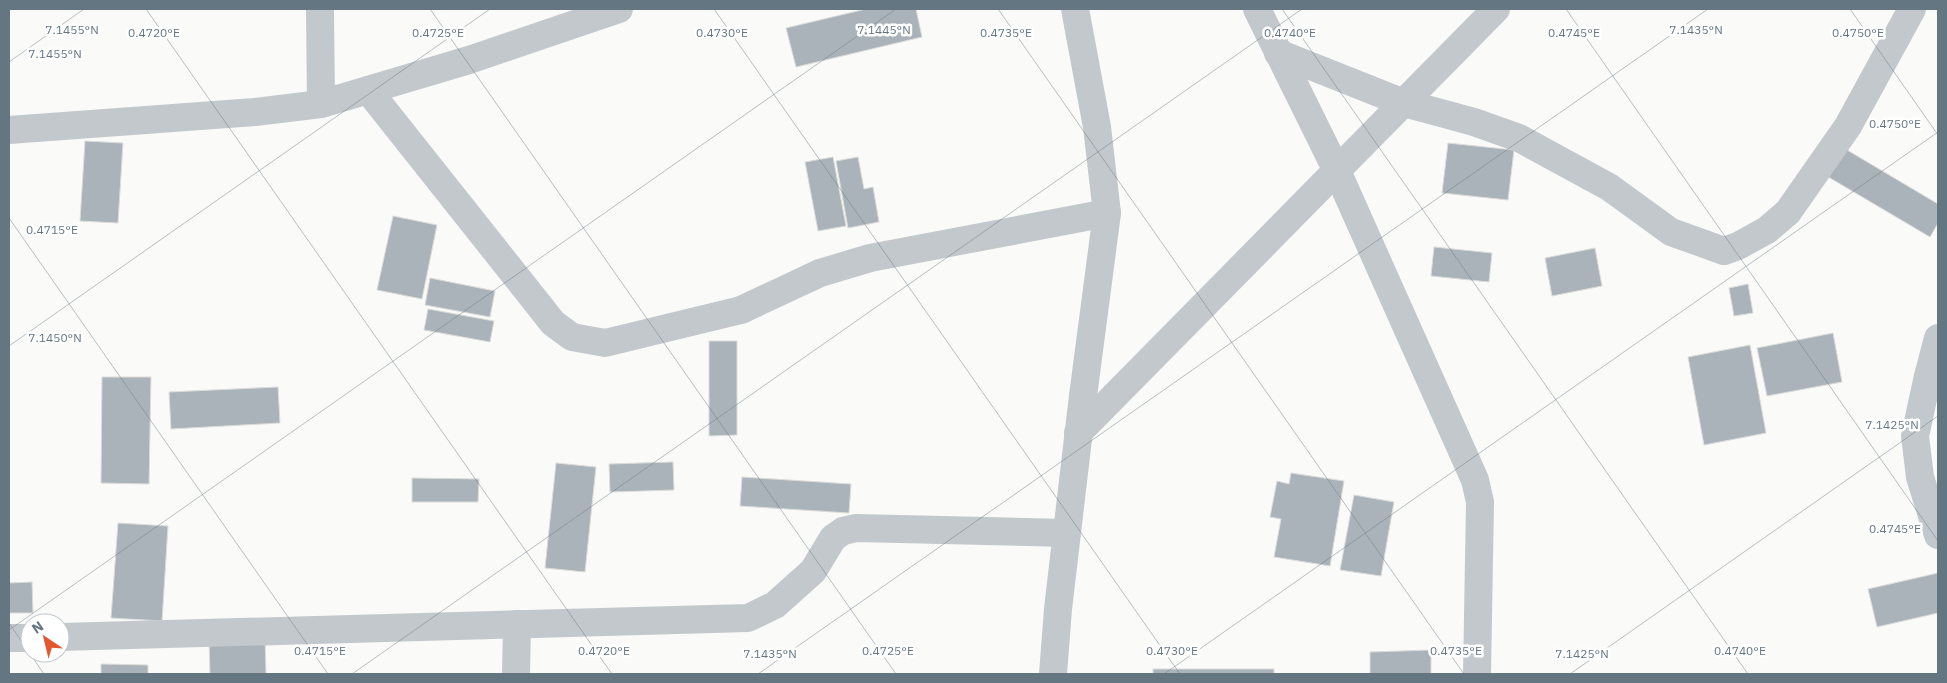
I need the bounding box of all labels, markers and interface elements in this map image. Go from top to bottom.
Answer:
text: 7.1455°N [45,22,99,37]
text: 7.1445°N [857,22,911,37]
text: 7.1435°N [1669,22,1723,37]
text: 0.4720°E [128,25,180,40]
text: 0.4725°E [412,25,464,40]
text: 0.4730°E [696,25,748,40]
text: 0.4735°E [980,25,1032,40]
text: 0.4740°E [1264,25,1316,40]
text: 0.4745°E [1548,25,1600,40]
text: 0.4750°E [1832,25,1884,40]
text: 7.1455°N [28,46,82,61]
text: 0.4750°E [1869,116,1921,131]
text: 0.4715°E [26,222,78,237]
text: 7.1450°N [28,330,82,345]
text: 7.1425°N [1865,417,1919,432]
text: 0.4745°E [1869,521,1921,536]
north arrow [20,613,70,663]
text: N [28,617,47,638]
text: 0.4715°E [294,643,346,658]
text: 0.4720°E [578,643,630,658]
text: 0.4725°E [862,643,914,658]
text: 0.4730°E [1146,643,1198,658]
text: 0.4735°E [1430,643,1482,658]
text: 0.4740°E [1714,643,1766,658]
text: 7.1435°N [743,646,797,661]
text: 7.1425°N [1555,646,1609,661]

